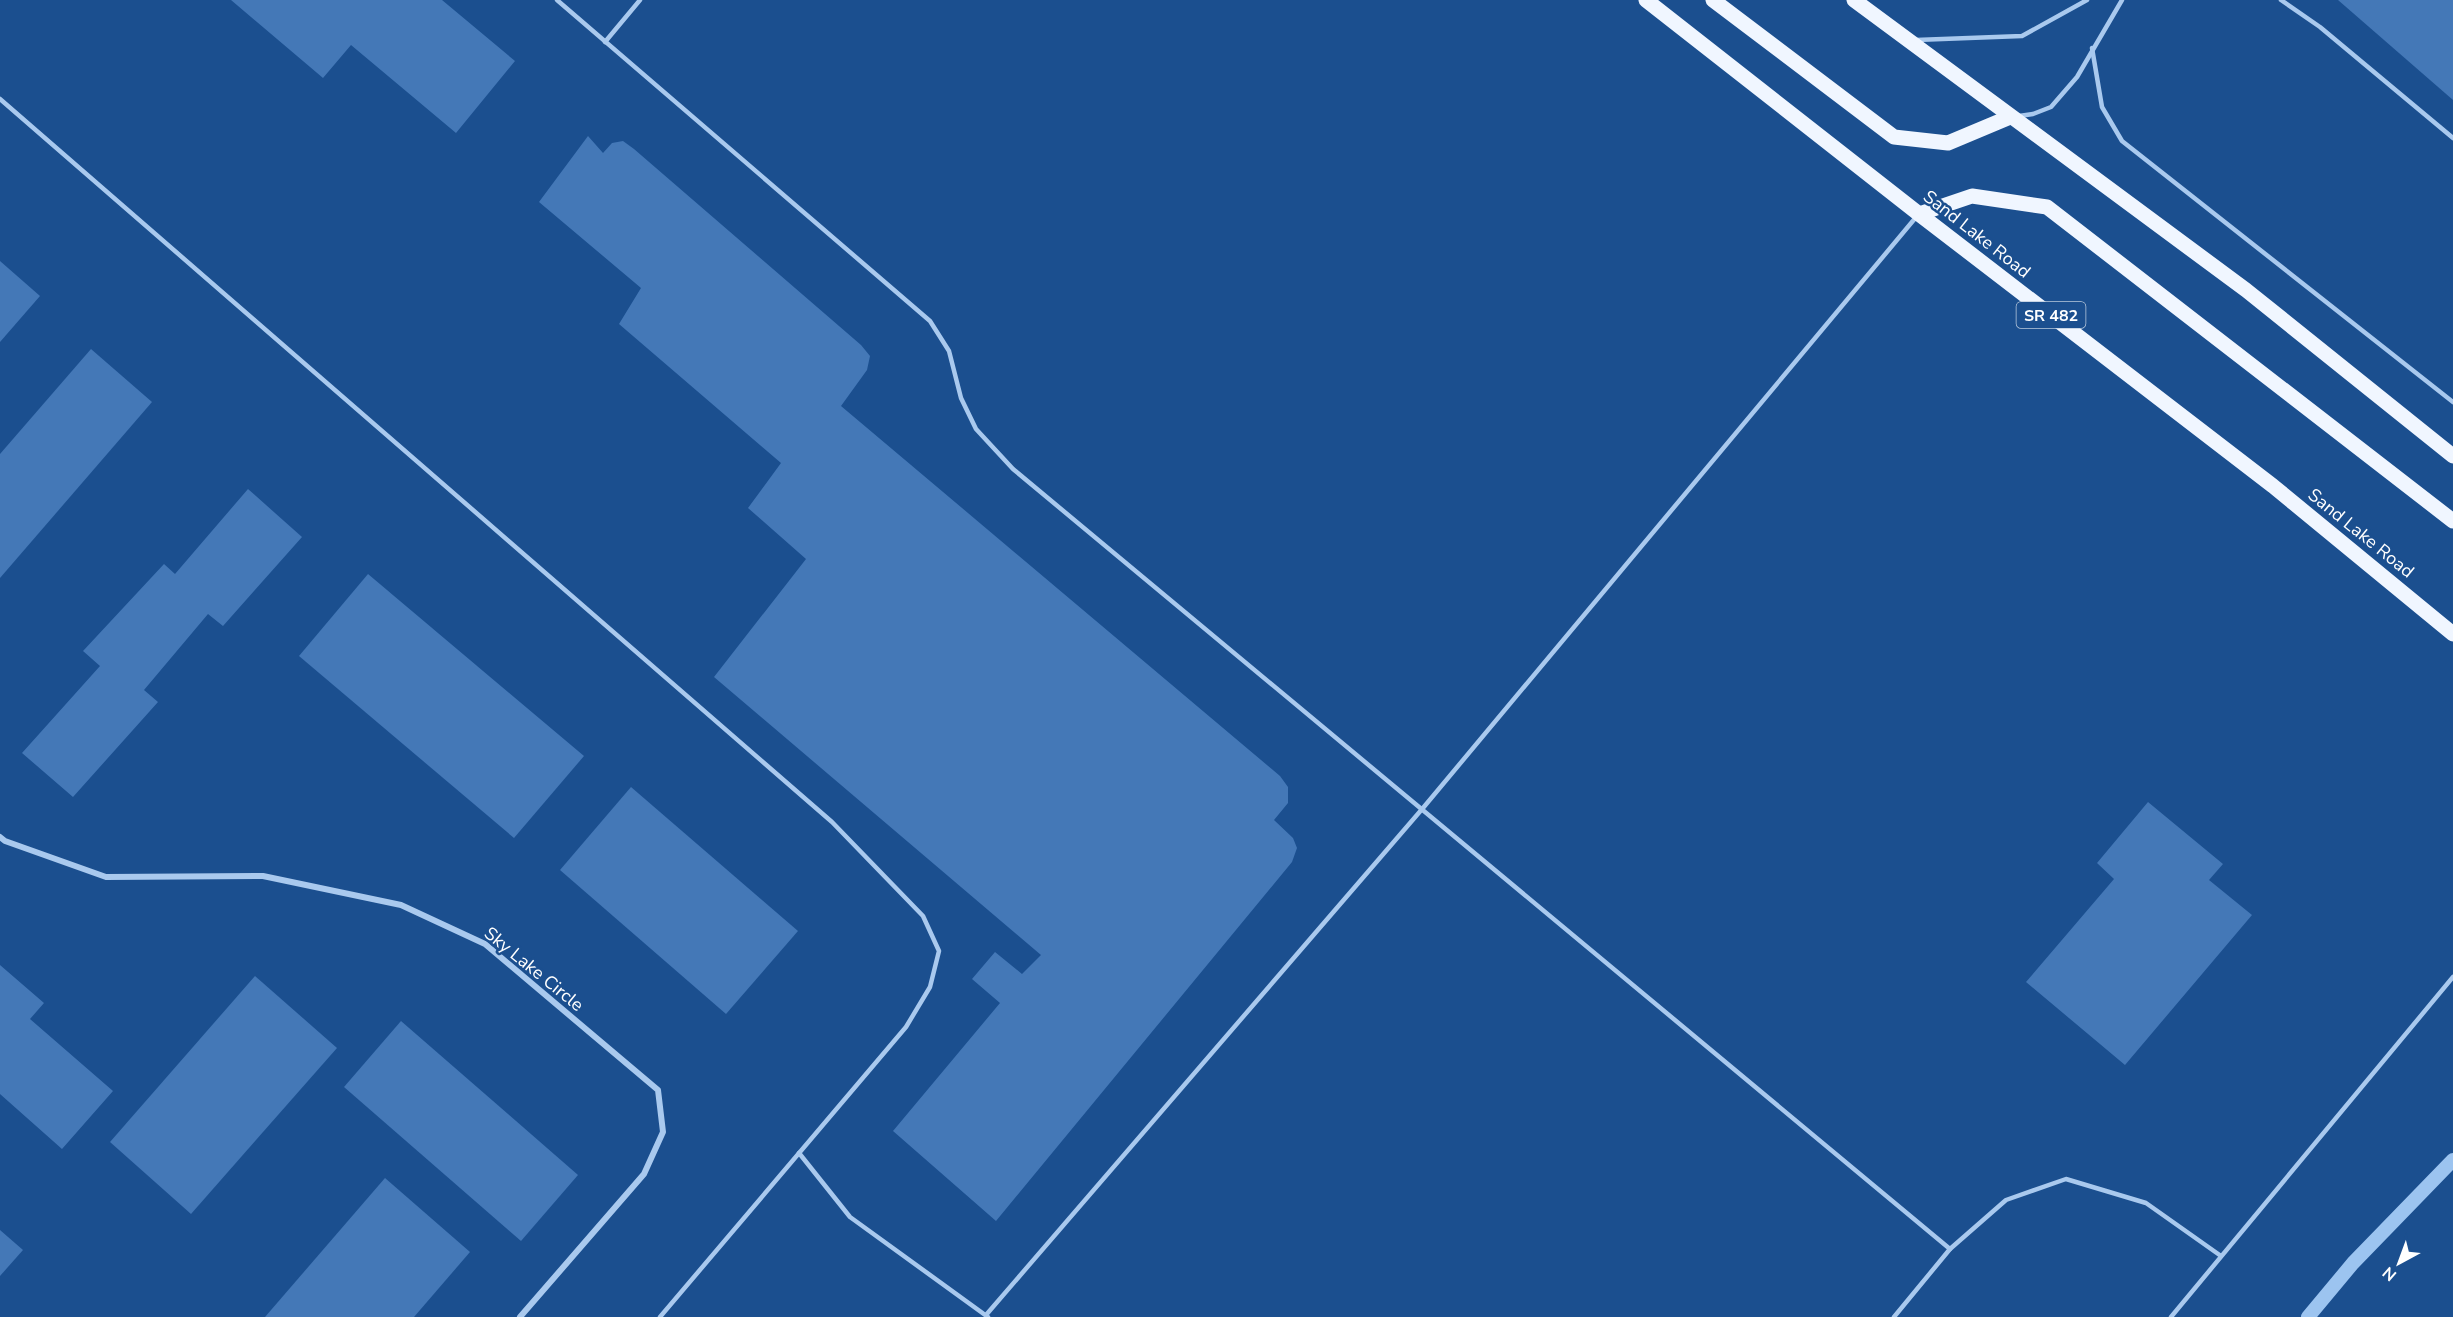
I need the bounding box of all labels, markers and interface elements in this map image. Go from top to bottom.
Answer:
street label: Sand Lake Road [1918,184,2036,284]
road number: SR 482 [2016,302,2086,328]
street label: Sand Lake Road [2303,483,2419,583]
street label: Sky Lake Circle [479,921,589,1017]
north arrow [2369,1233,2429,1293]
text: N [2378,1261,2402,1286]

